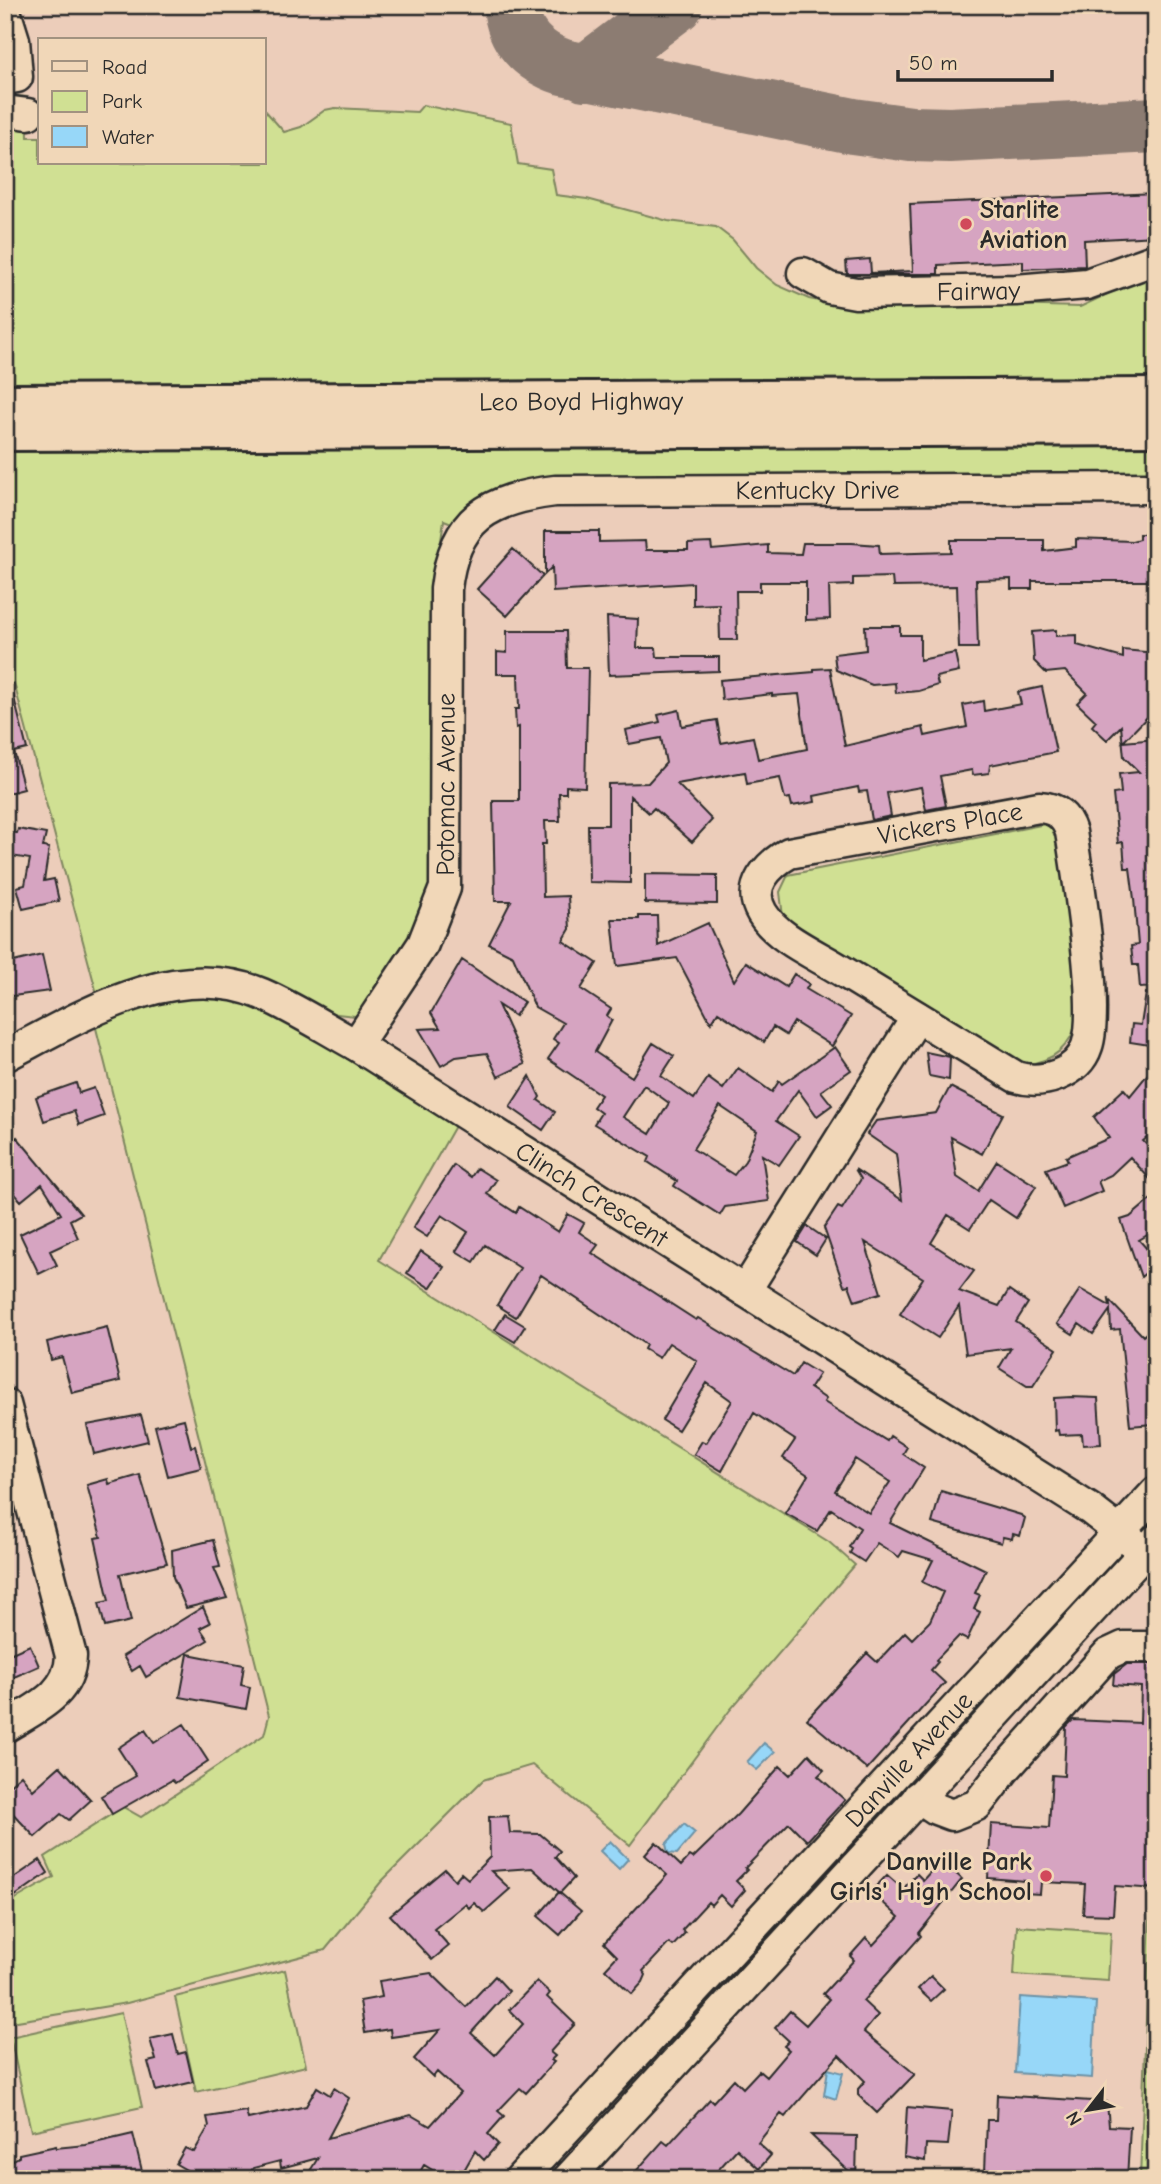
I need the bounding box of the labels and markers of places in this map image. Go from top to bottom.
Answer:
place label: Starlite Aviation [980,195,1067,255]
marker: Starlite Aviation [958,216,974,232]
place label: Danville Park Girls' High School [830,1847,1032,1907]
marker: Danville Park Girls' High School [1038,1868,1054,1884]

